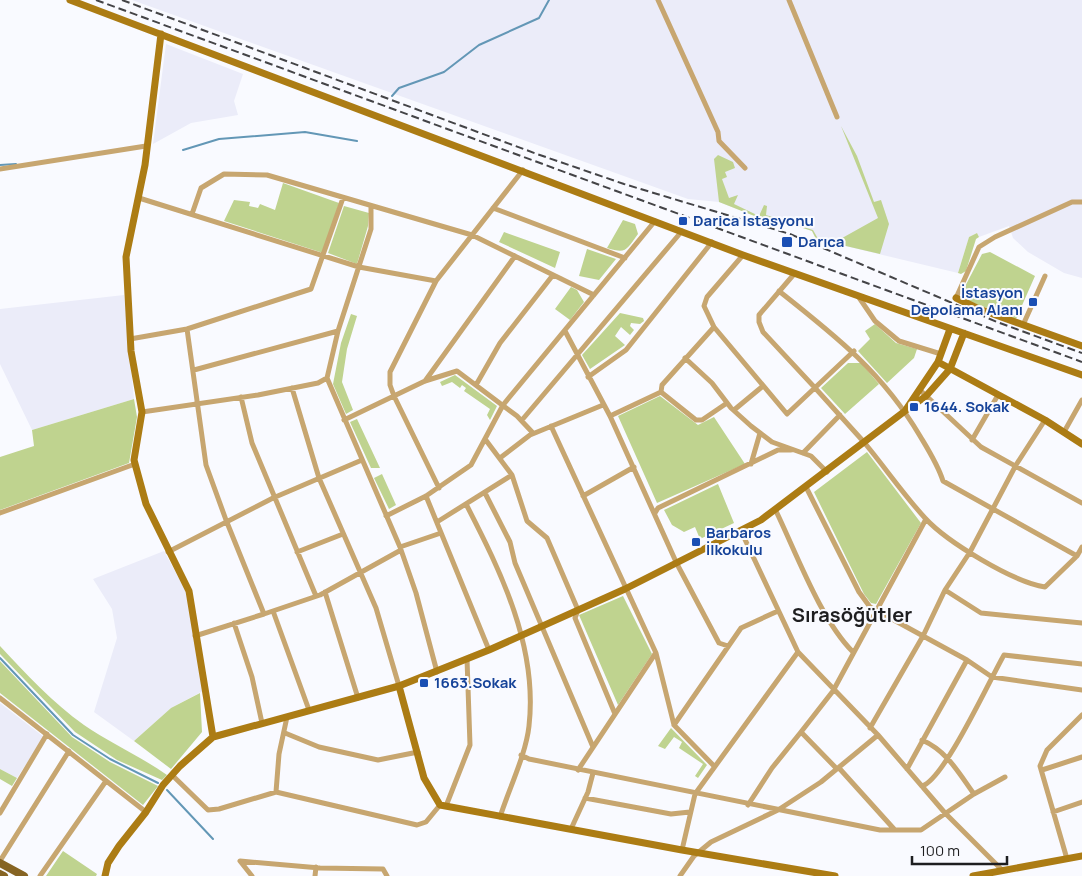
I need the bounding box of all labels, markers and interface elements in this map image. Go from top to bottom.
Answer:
place label: Darica İstasyonu [693,210,814,231]
marker: Darica İstasyonu [677,215,689,227]
place label: Darıca [798,231,845,252]
marker: Darıca [780,235,794,249]
place label: İstasyon Depolama Alanı [911,282,1023,320]
marker: İstasyon Depolama Alanı [1027,296,1039,308]
place label: 1644. Sokak [924,396,1010,417]
marker: 1644. Sokak [908,401,920,413]
place label: Barbaros İlkokulu [706,522,771,560]
marker: Barbaros İlkokulu [690,536,702,548]
district label: Sırasöğütler [792,601,912,628]
place label: 1663.Sokak [434,672,517,693]
marker: 1663.Sokak [418,677,430,689]
scale bar [912,834,1007,866]
text: 100 m [920,840,960,861]

